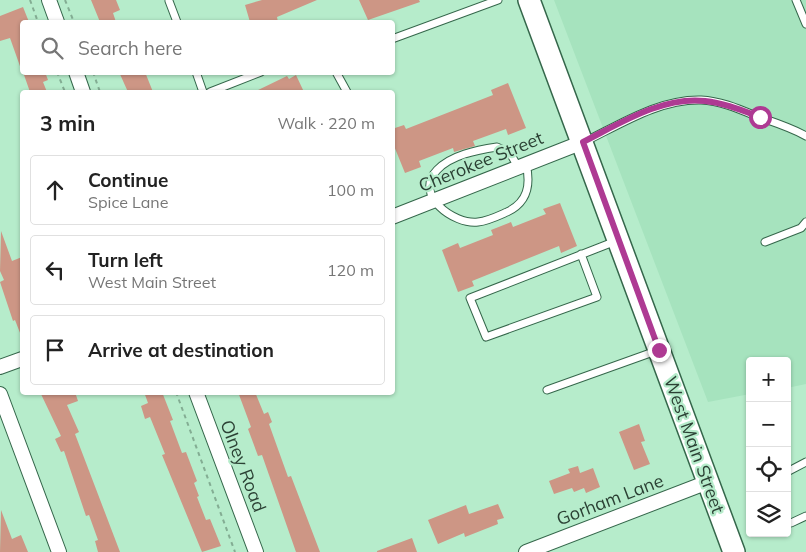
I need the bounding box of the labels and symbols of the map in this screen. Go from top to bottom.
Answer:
route start [749,106,772,129]
street label: Cherokee Street [415,126,547,197]
route end [648,339,671,362]
street label: West Main Street [659,373,730,516]
street label: Olney Road [215,417,272,515]
street label: Gorham Lane [553,469,667,530]

